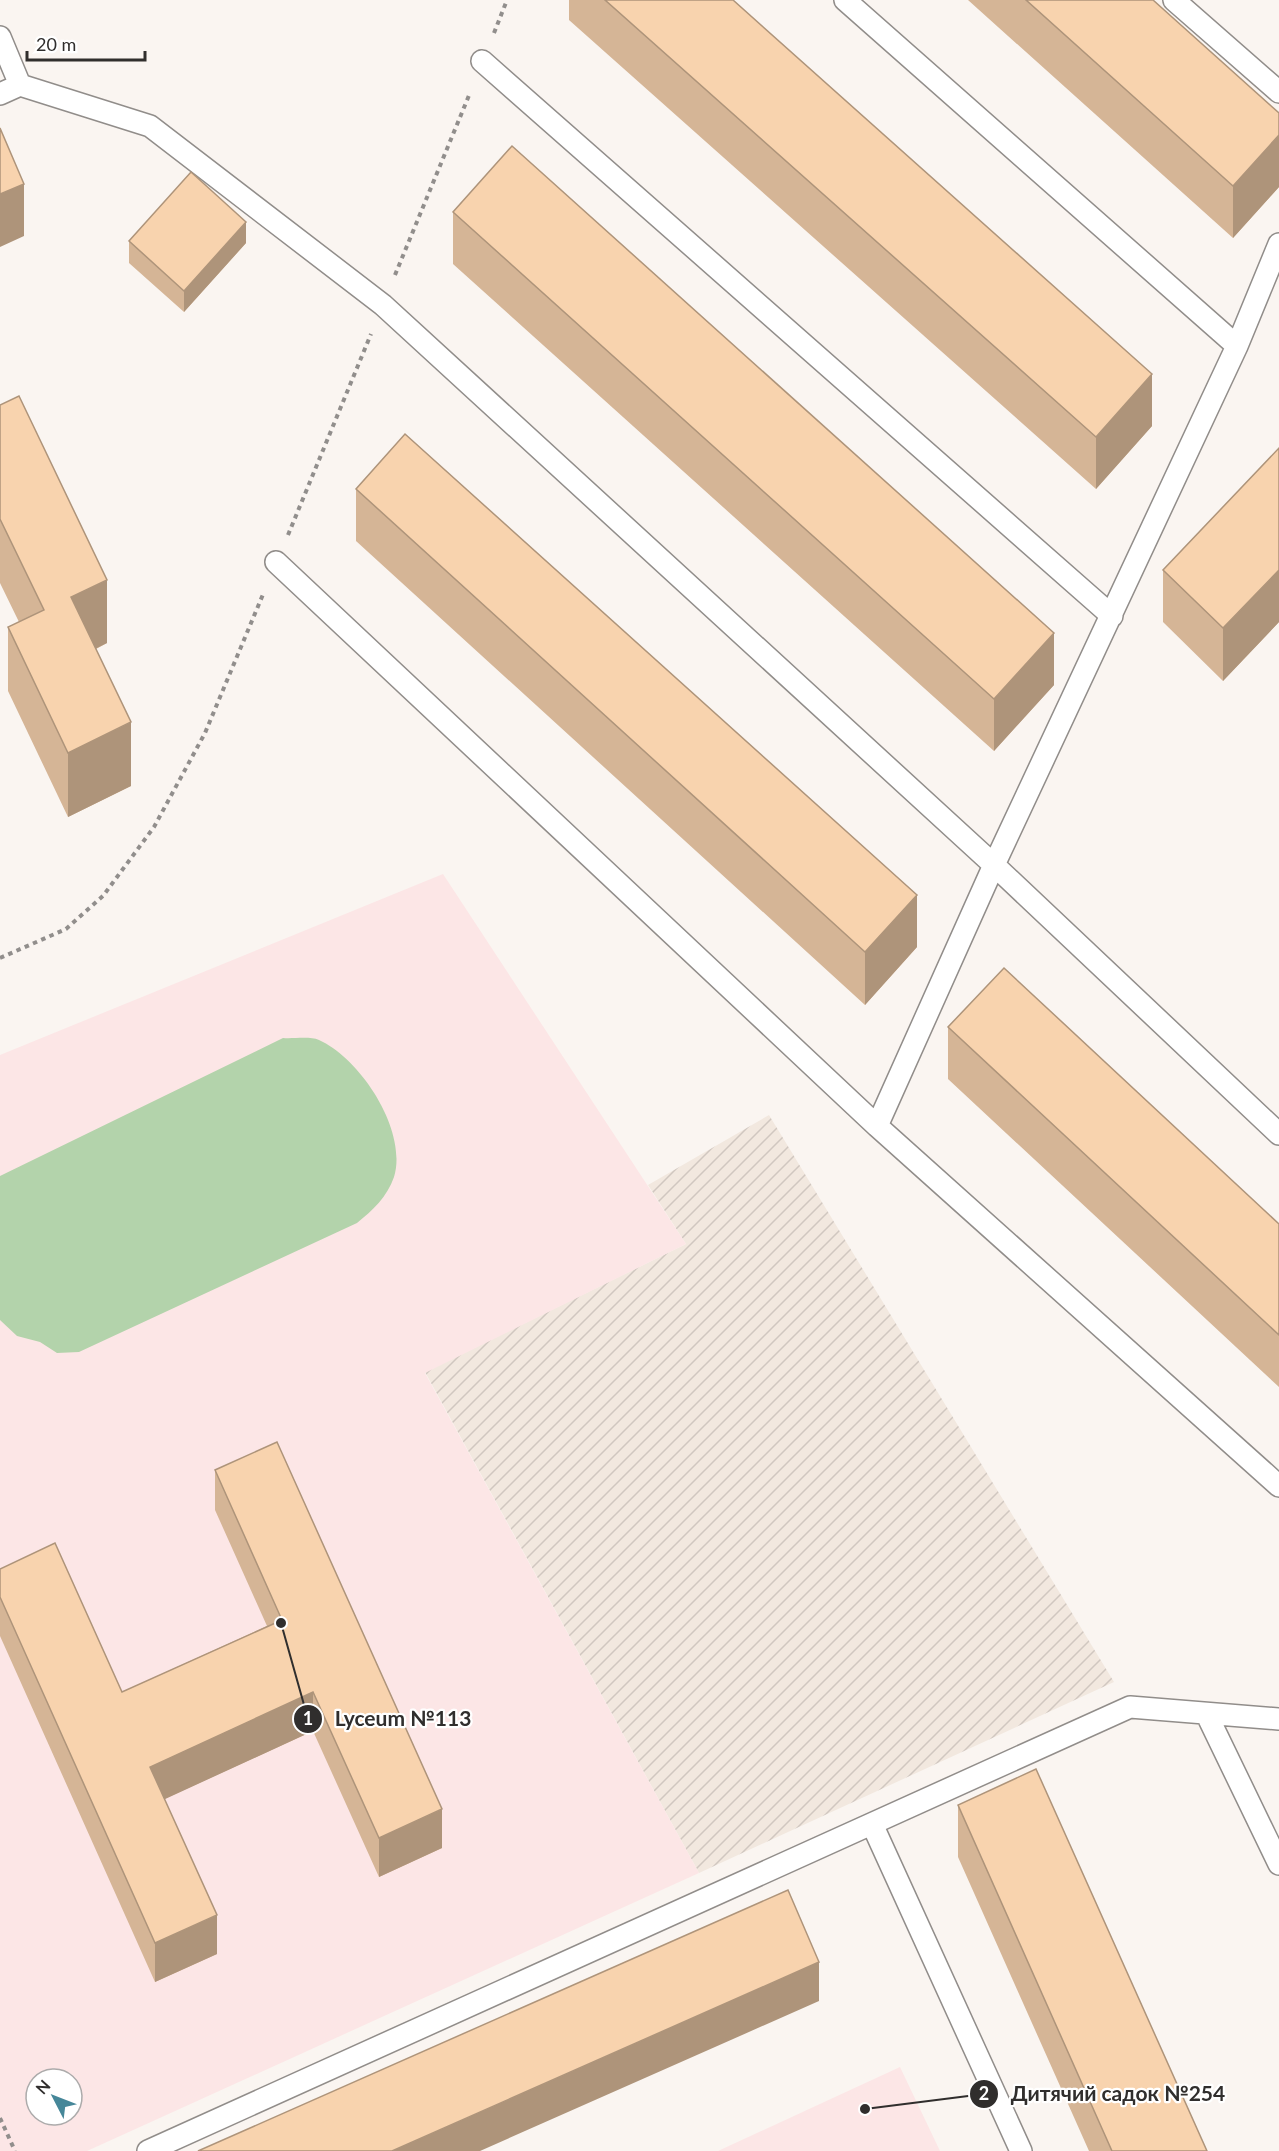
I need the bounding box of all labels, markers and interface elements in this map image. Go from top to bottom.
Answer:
scale bar [27,24,146,62]
text: 20 m [36,33,76,55]
callout: Lyceum №113 [293,1699,483,1738]
text: Lyceum №113 [335,1705,471,1730]
text: 1 [303,1707,313,1729]
north arrow [24,2067,84,2127]
callout: Дитячий садок №254 [969,2075,1237,2114]
text: N [31,2076,54,2098]
text: Дитячий садок №254 [1011,2080,1225,2105]
text: 2 [979,2082,989,2104]

